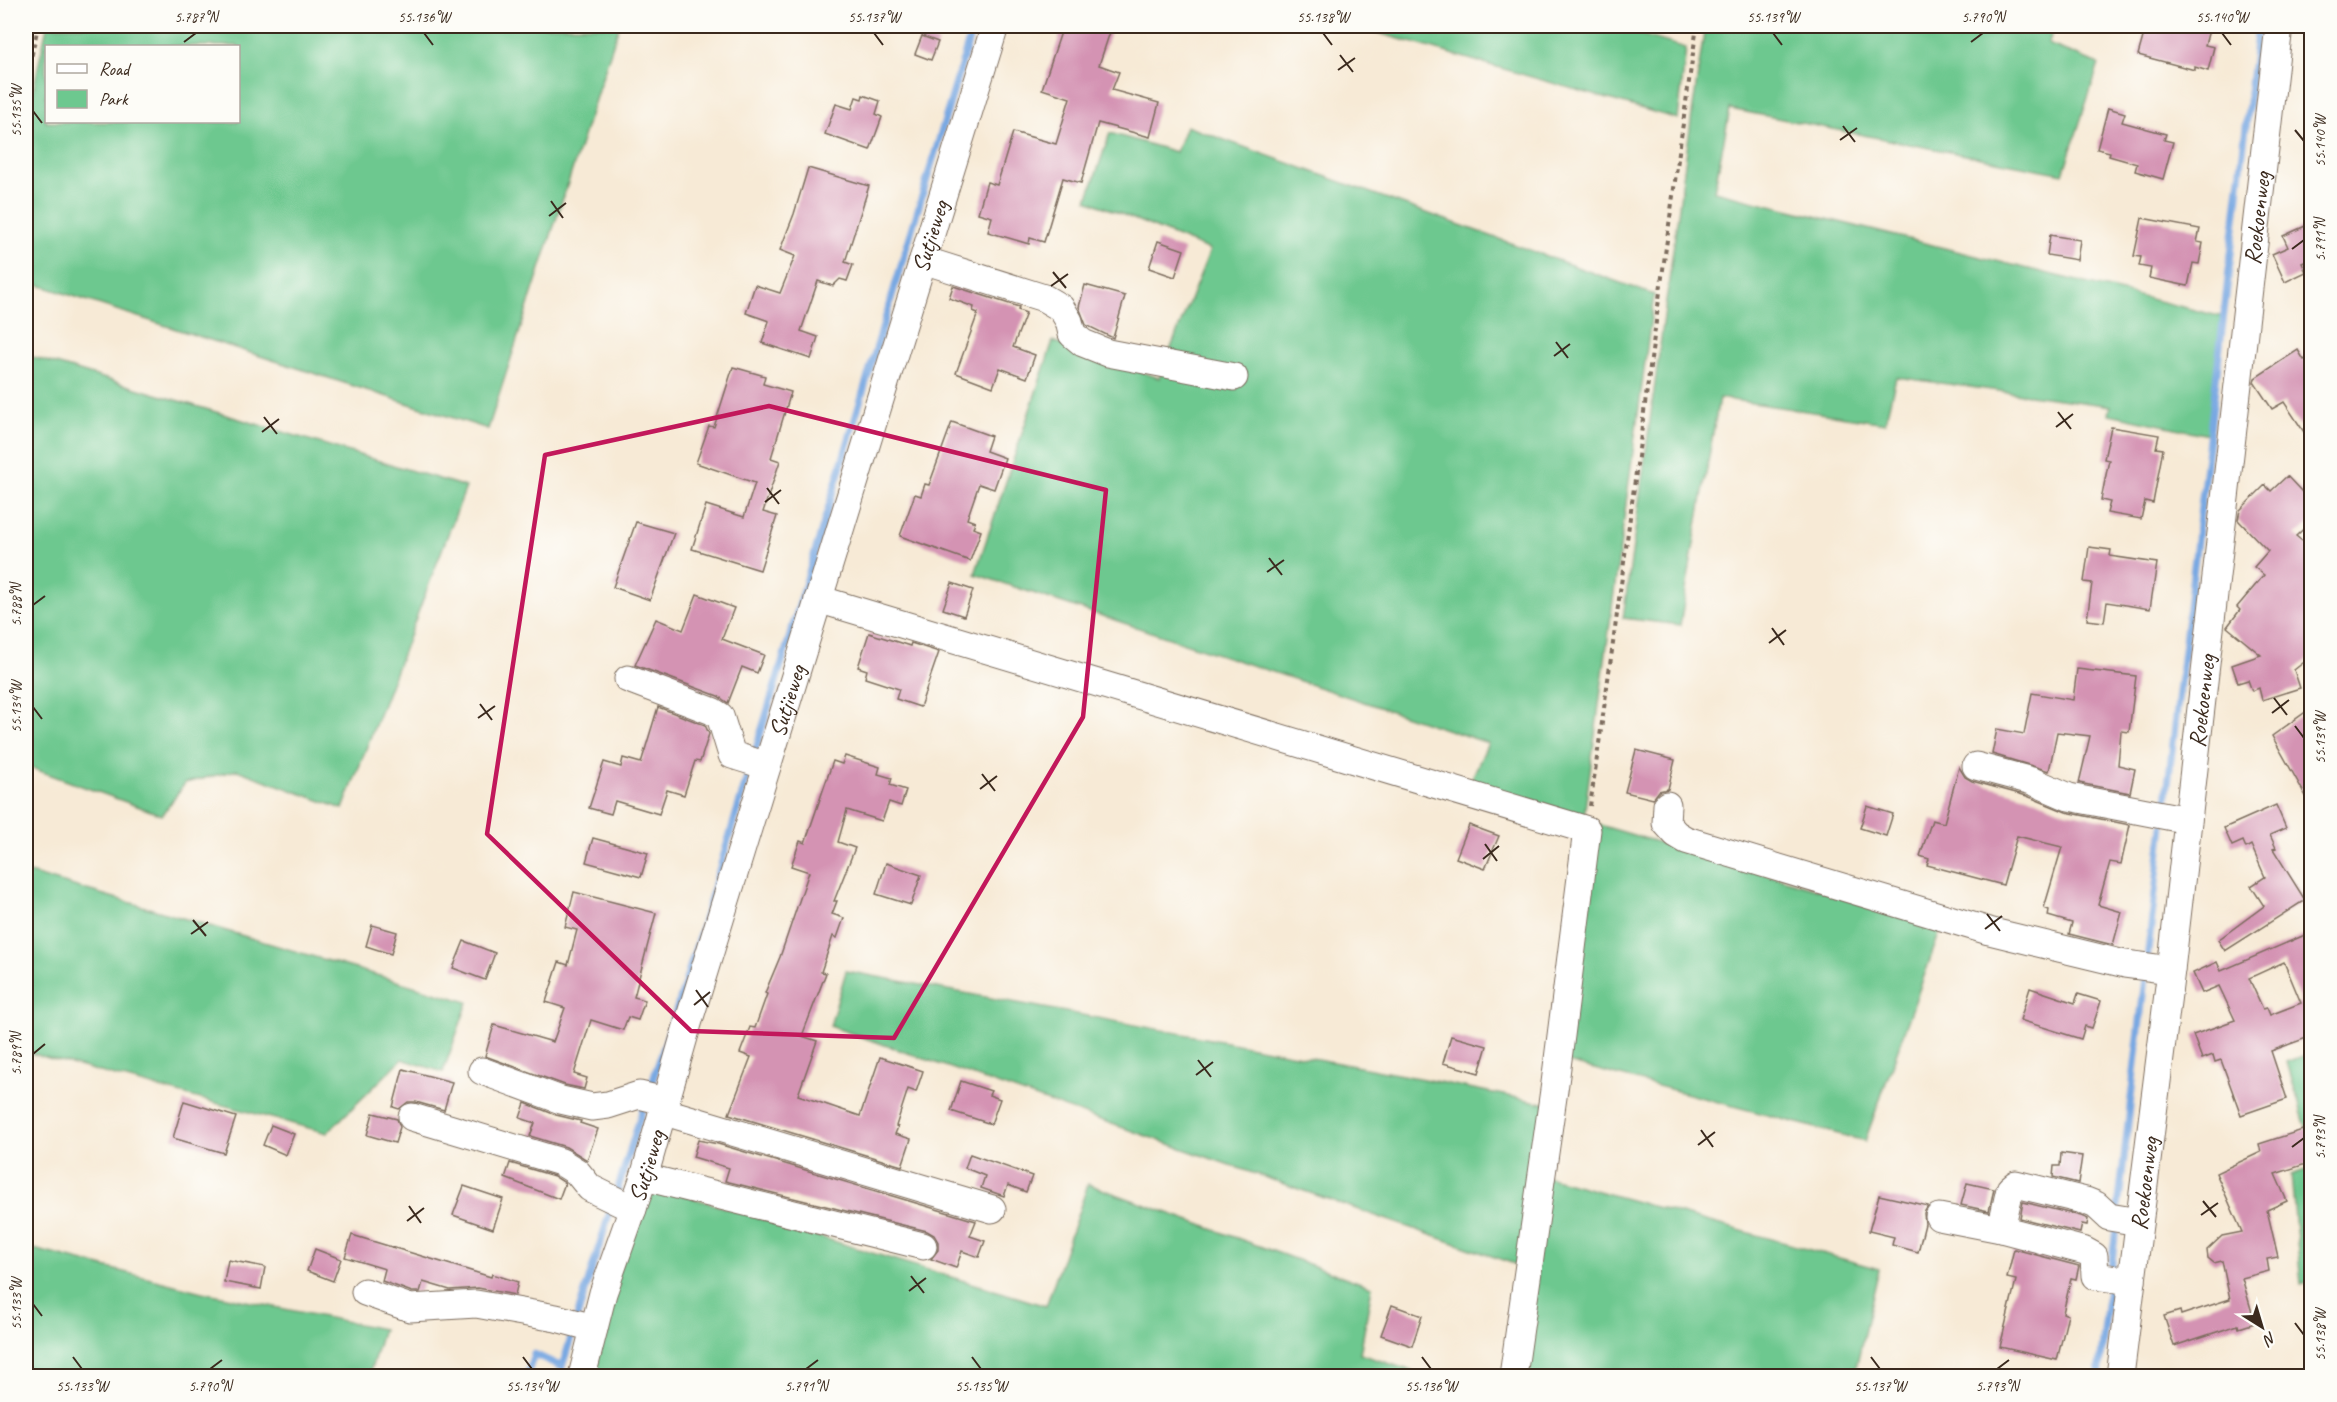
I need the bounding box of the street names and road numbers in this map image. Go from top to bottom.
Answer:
street label: Roekoenweg [2237,168,2277,266]
street label: Sutjieweg [905,195,956,276]
street label: Roekoenweg [2182,651,2222,749]
street label: Sutjieweg [762,660,813,741]
street label: Sutjieweg [621,1125,672,1206]
street label: Roekoenweg [2123,1134,2165,1232]

